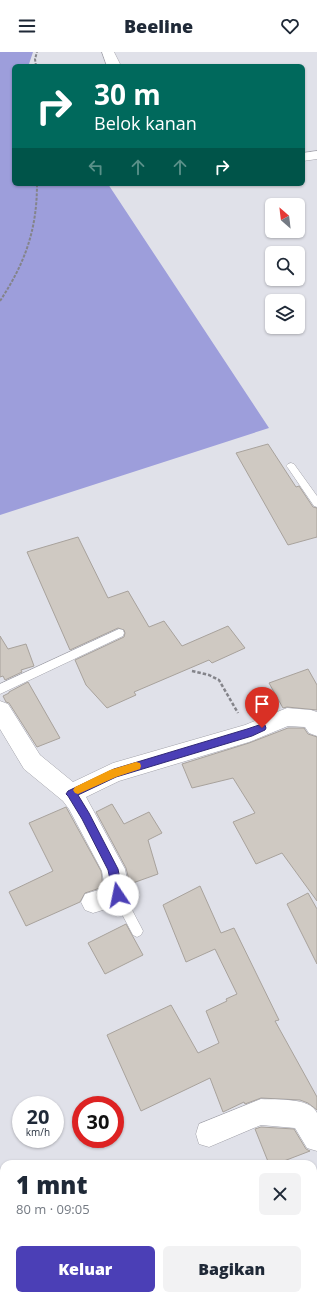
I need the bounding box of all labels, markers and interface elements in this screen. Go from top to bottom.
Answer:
text: Beeline [124,14,193,38]
icon: menu [16,15,38,37]
icon: heart [279,15,301,37]
text: 30 m [94,75,161,113]
icon: right [28,80,80,132]
text: Belok kanan [94,111,197,135]
icon: left [85,156,107,178]
icon: ahead [127,156,149,178]
icon: ahead [169,156,191,178]
icon: right [211,156,233,178]
north arrow [265,198,305,238]
map controls [265,198,305,334]
button: search [265,246,305,286]
button: layers [265,294,305,334]
pin [245,687,279,728]
icon: arrive [251,693,273,715]
position arrow [97,874,139,916]
speed limit sign: 30 [72,1096,124,1148]
text: 20 [27,1103,49,1130]
text: km/h [26,1125,50,1139]
text: 1 mnt [16,1168,87,1201]
button: close [259,1173,301,1215]
text: 80 m · 09:05 [16,1200,90,1218]
button: Keluar [16,1246,155,1292]
button: Bagikan [163,1246,301,1292]

